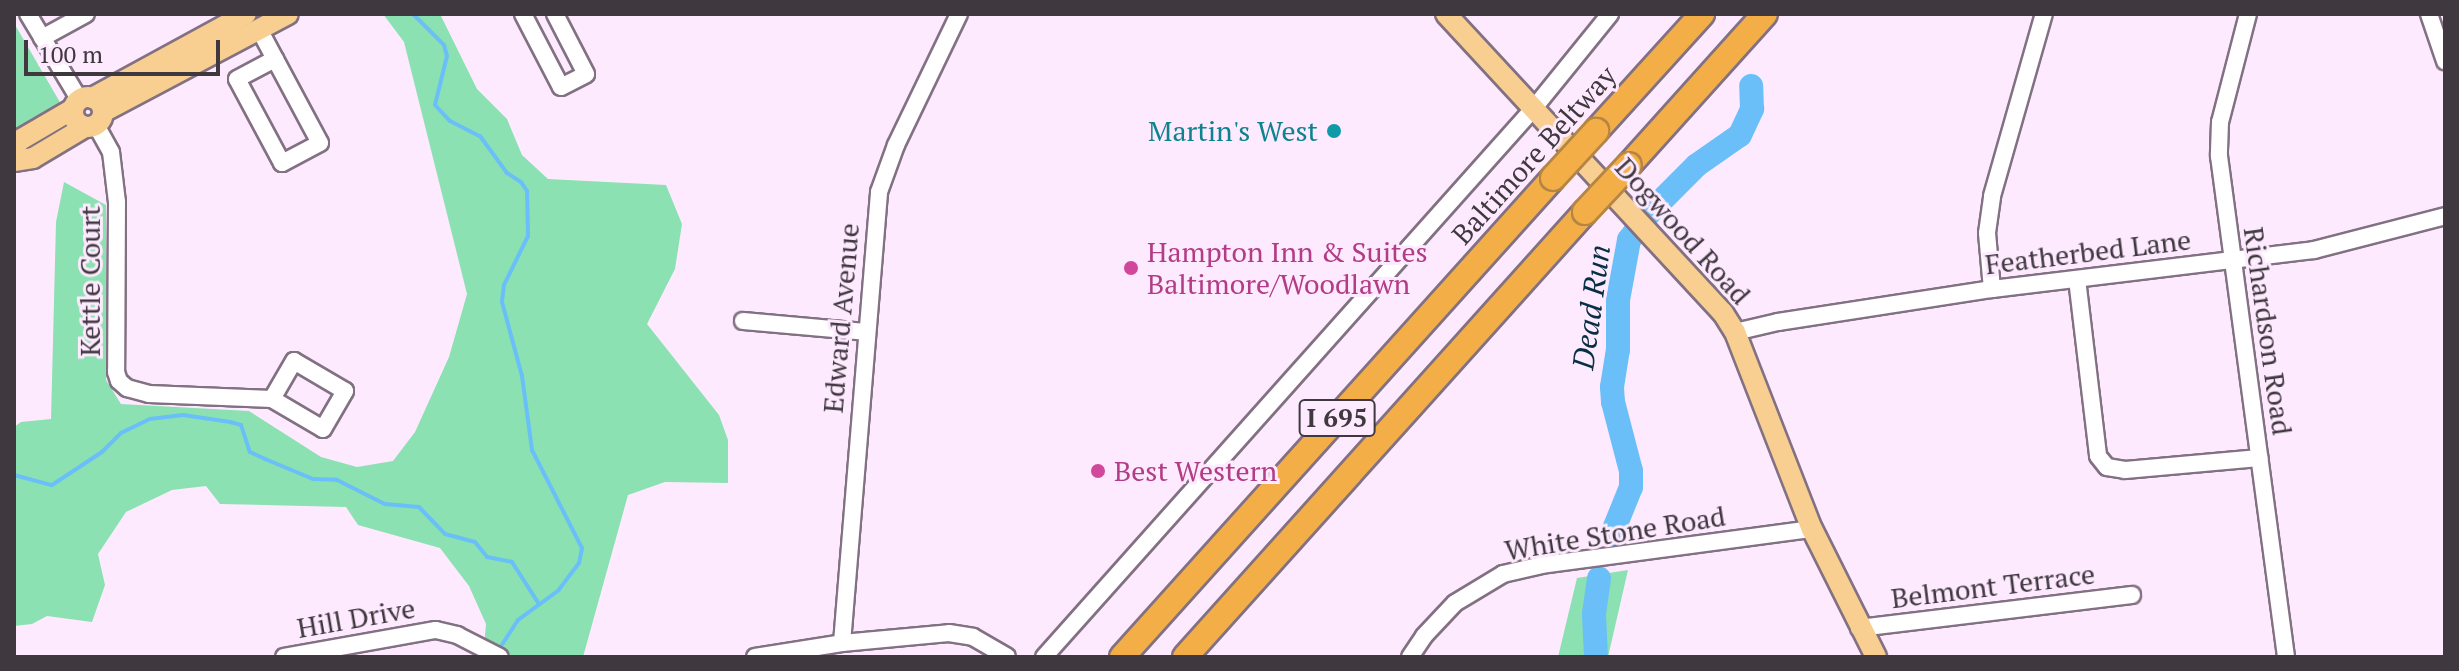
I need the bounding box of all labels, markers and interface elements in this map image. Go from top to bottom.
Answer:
scale bar [28,24,224,74]
text: 100 m [38,38,103,70]
street label: Baltimore Beltway [1445,59,1623,251]
place label: Martin's West [1148,114,1318,148]
marker: Martin's West [1325,122,1343,140]
street label: Dogwood Road [1608,151,1758,311]
street label: Kettle Court [73,206,107,356]
street label: Edward Avenue [816,221,866,415]
street label: Featherbed Lane [1983,223,2193,281]
street label: Richardson Road [2237,225,2299,437]
place label: Hampton Inn & Suites Baltimore/Woodlawn [1147,235,1428,301]
water label: Dead Run [1564,242,1618,372]
marker: Hampton Inn & Suites Baltimore/Woodlawn [1122,259,1140,277]
road number: I 695 [1297,396,1377,440]
place label: Best Western [1114,454,1277,488]
marker: Best Western [1089,462,1107,480]
street label: White Stone Road [1502,499,1728,567]
street label: Belmont Terrace [1889,557,2097,615]
street label: Hill Drive [294,591,418,645]

